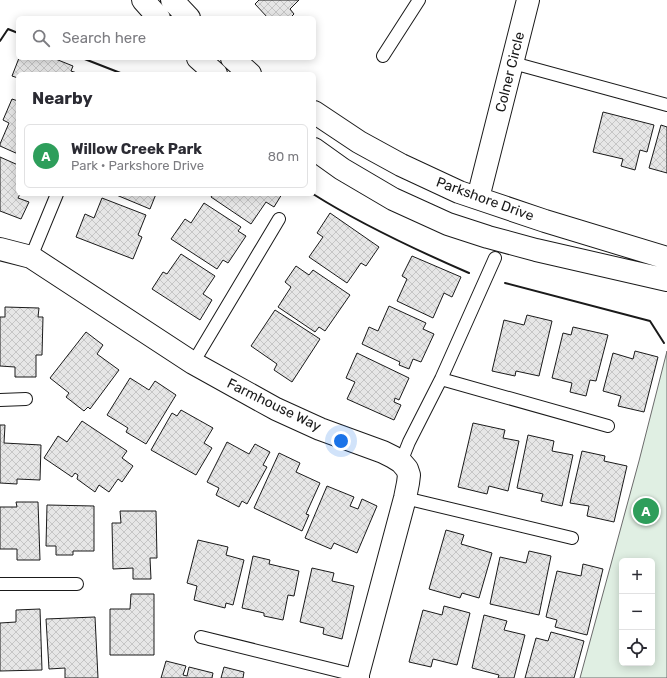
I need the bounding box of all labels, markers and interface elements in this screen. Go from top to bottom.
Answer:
search box [16,16,316,60]
icon: search [30,27,52,49]
text: Search here [62,29,146,47]
street label: Colner Circle [492,30,528,114]
text: Nearby [32,88,93,108]
text: Willow Creek Park [71,140,202,158]
text: A [41,149,51,164]
text: 80 m [268,149,299,164]
text: Park · Parkshore Drive [71,158,204,173]
street label: Parkshore Drive [434,173,536,225]
street label: Farmhouse Way [224,375,324,435]
your location [331,431,351,451]
pin: A [633,496,659,526]
map controls [619,558,655,666]
button: + [619,558,655,594]
button: − [619,594,655,630]
button: locate [619,630,655,666]

